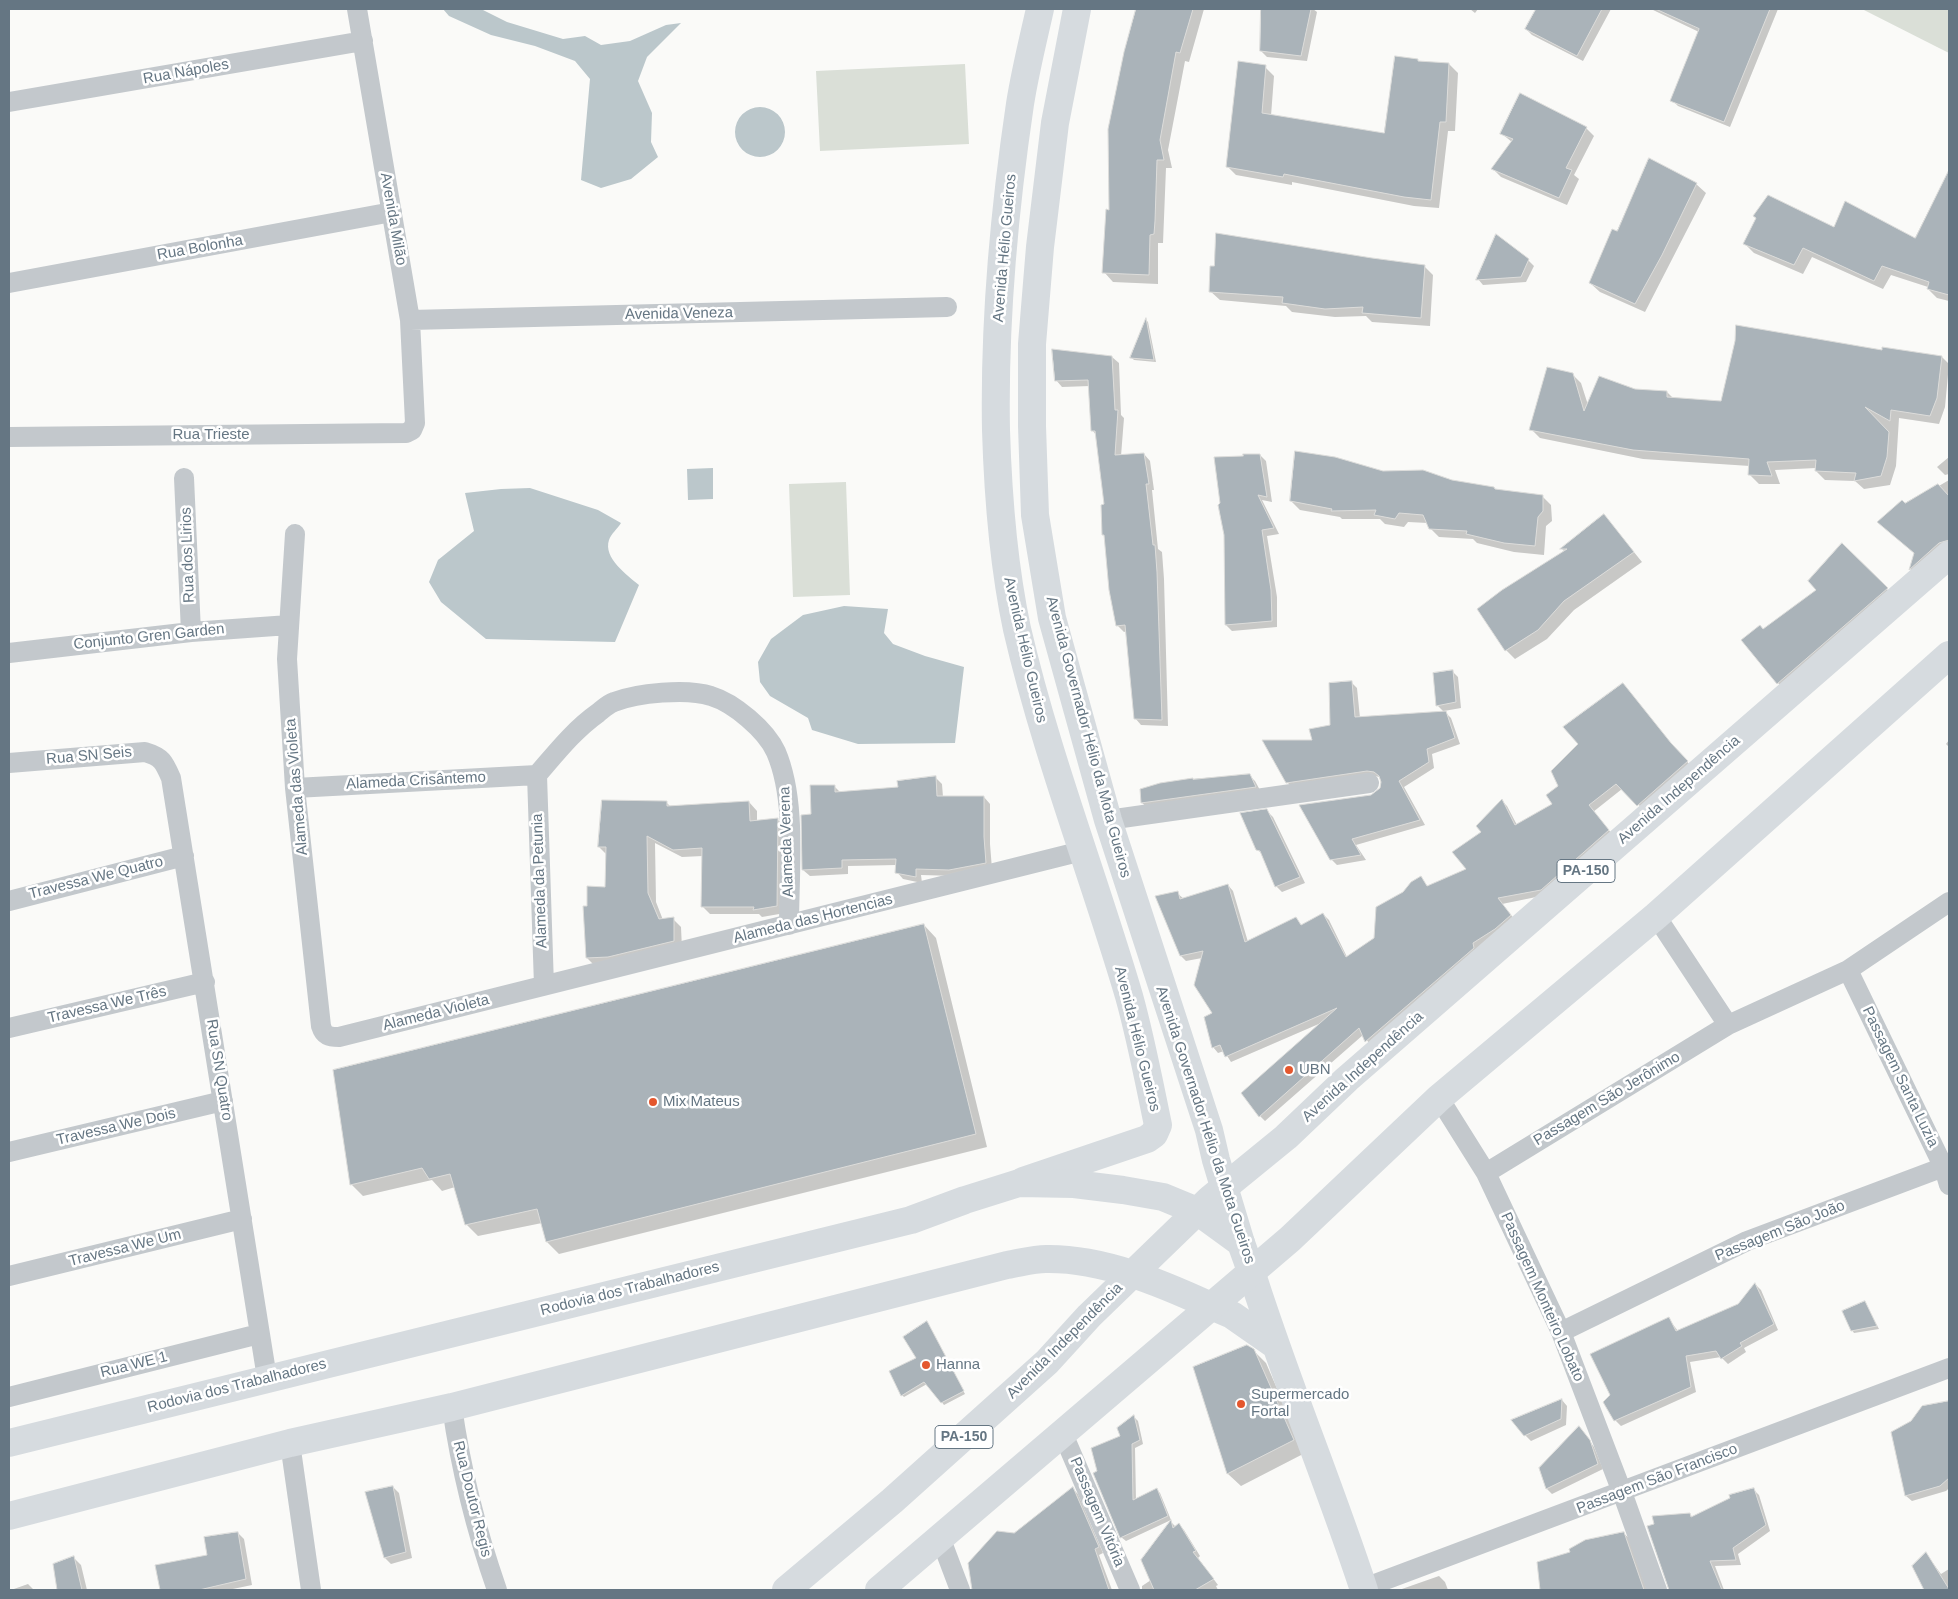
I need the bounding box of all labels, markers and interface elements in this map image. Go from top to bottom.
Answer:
street label: Rua Nápoles [142,56,230,88]
street label: Avenida Milão [376,171,410,267]
street label: Avenida Hélio Gueiros [990,173,1020,323]
street label: Rua Bolonha [156,232,244,264]
street label: Avenida Veneza [625,304,733,324]
street label: Rua Trieste [173,426,249,444]
street label: Rua dos Lirios [177,507,199,603]
street label: Avenida Hélio Gueiros [999,575,1051,725]
street label: Avenida Governador Hélio da Mota Gueiros [1042,594,1134,880]
street label: Conjunto Gren Garden [73,620,225,654]
street label: Alameda das Violeta [282,718,312,856]
street label: Avenida Independência [1614,732,1744,848]
street label: Rua SN Seis [45,743,133,769]
street label: Alameda Crisântemo [346,768,486,794]
street label: Alameda Verena [776,786,798,898]
street label: Alameda da Petunia [529,813,551,949]
street label: Travessa We Quatro [27,853,165,903]
road number: PA-150 [1557,859,1615,882]
street label: Alameda das Hortencias [732,891,894,947]
street label: Avenida Hélio Gueiros [1110,965,1164,1113]
street label: Travessa We Três [46,983,168,1027]
street label: Avenida Governador Hélio da Mota Gueiros [1152,984,1258,1266]
street label: Alameda Violeta [381,991,491,1035]
street label: Passagem Santa Luzia [1858,1004,1942,1150]
street label: Avenida Independência [1299,1008,1427,1126]
street label: Rua SN Quatro [202,1018,236,1122]
street label: Passagem São Jerônimo [1531,1048,1683,1150]
place label: UBN [1299,1061,1331,1079]
marker: UBN [1283,1064,1295,1076]
place label: Mix Mateus [663,1093,740,1111]
marker: Mix Mateus [647,1096,659,1108]
street label: Travessa We Dois [55,1105,177,1149]
street label: Passagem São João [1712,1197,1848,1265]
street label: Passagem Monteiro Lobato [1496,1210,1588,1384]
street label: Travessa We Um [67,1225,183,1271]
street label: Rodovia dos Trabalhadores [539,1258,721,1320]
street label: Avenida Independência [1003,1279,1127,1403]
street label: Rua WE 1 [99,1348,169,1382]
street label: Rodovia dos Trabalhadores [146,1355,328,1417]
place label: Hanna [936,1356,980,1374]
marker: Hanna [920,1359,932,1371]
place label: Supermercado Fortal [1251,1386,1349,1421]
marker: Supermercado Fortal [1235,1398,1247,1410]
road number: PA-150 [935,1425,993,1448]
street label: Rua Doutor Regis [449,1439,495,1559]
street label: Passagem São Francisco [1574,1440,1740,1518]
street label: Passagem Vitória [1066,1455,1128,1569]

